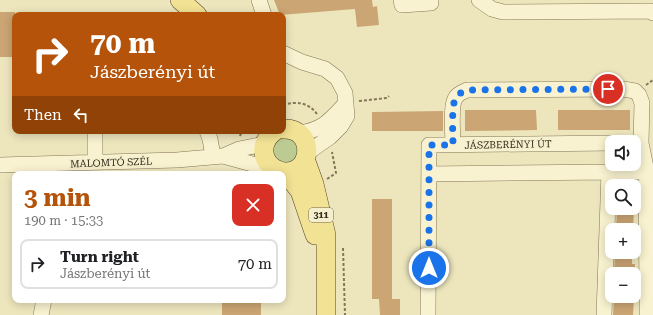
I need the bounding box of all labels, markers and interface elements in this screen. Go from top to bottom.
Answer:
text: 70 m [90,27,155,60]
icon: right [24,28,76,80]
text: Jászberényi út [90,61,215,82]
pin [591,72,625,106]
icon: arrive [597,78,619,100]
icon: left [70,104,92,126]
text: Then [24,106,62,124]
map controls [605,135,641,303]
button: sound [605,135,641,171]
street label: JÁSZBERÉNYI ÚT [464,138,552,151]
street label: MALOMTÓ SZÉL [70,156,152,169]
button: search [605,179,641,215]
text: 3 min [24,184,91,212]
button: close [232,184,274,226]
road number: 311 [309,208,333,222]
text: 190 m · 15:33 [24,213,103,228]
button: + [605,223,641,259]
position arrow [408,247,450,289]
text: Turn right [60,248,139,266]
icon: right [26,253,48,275]
text: 70 m [238,255,272,273]
text: Jászberényi út [60,266,150,281]
button: − [605,267,641,303]

